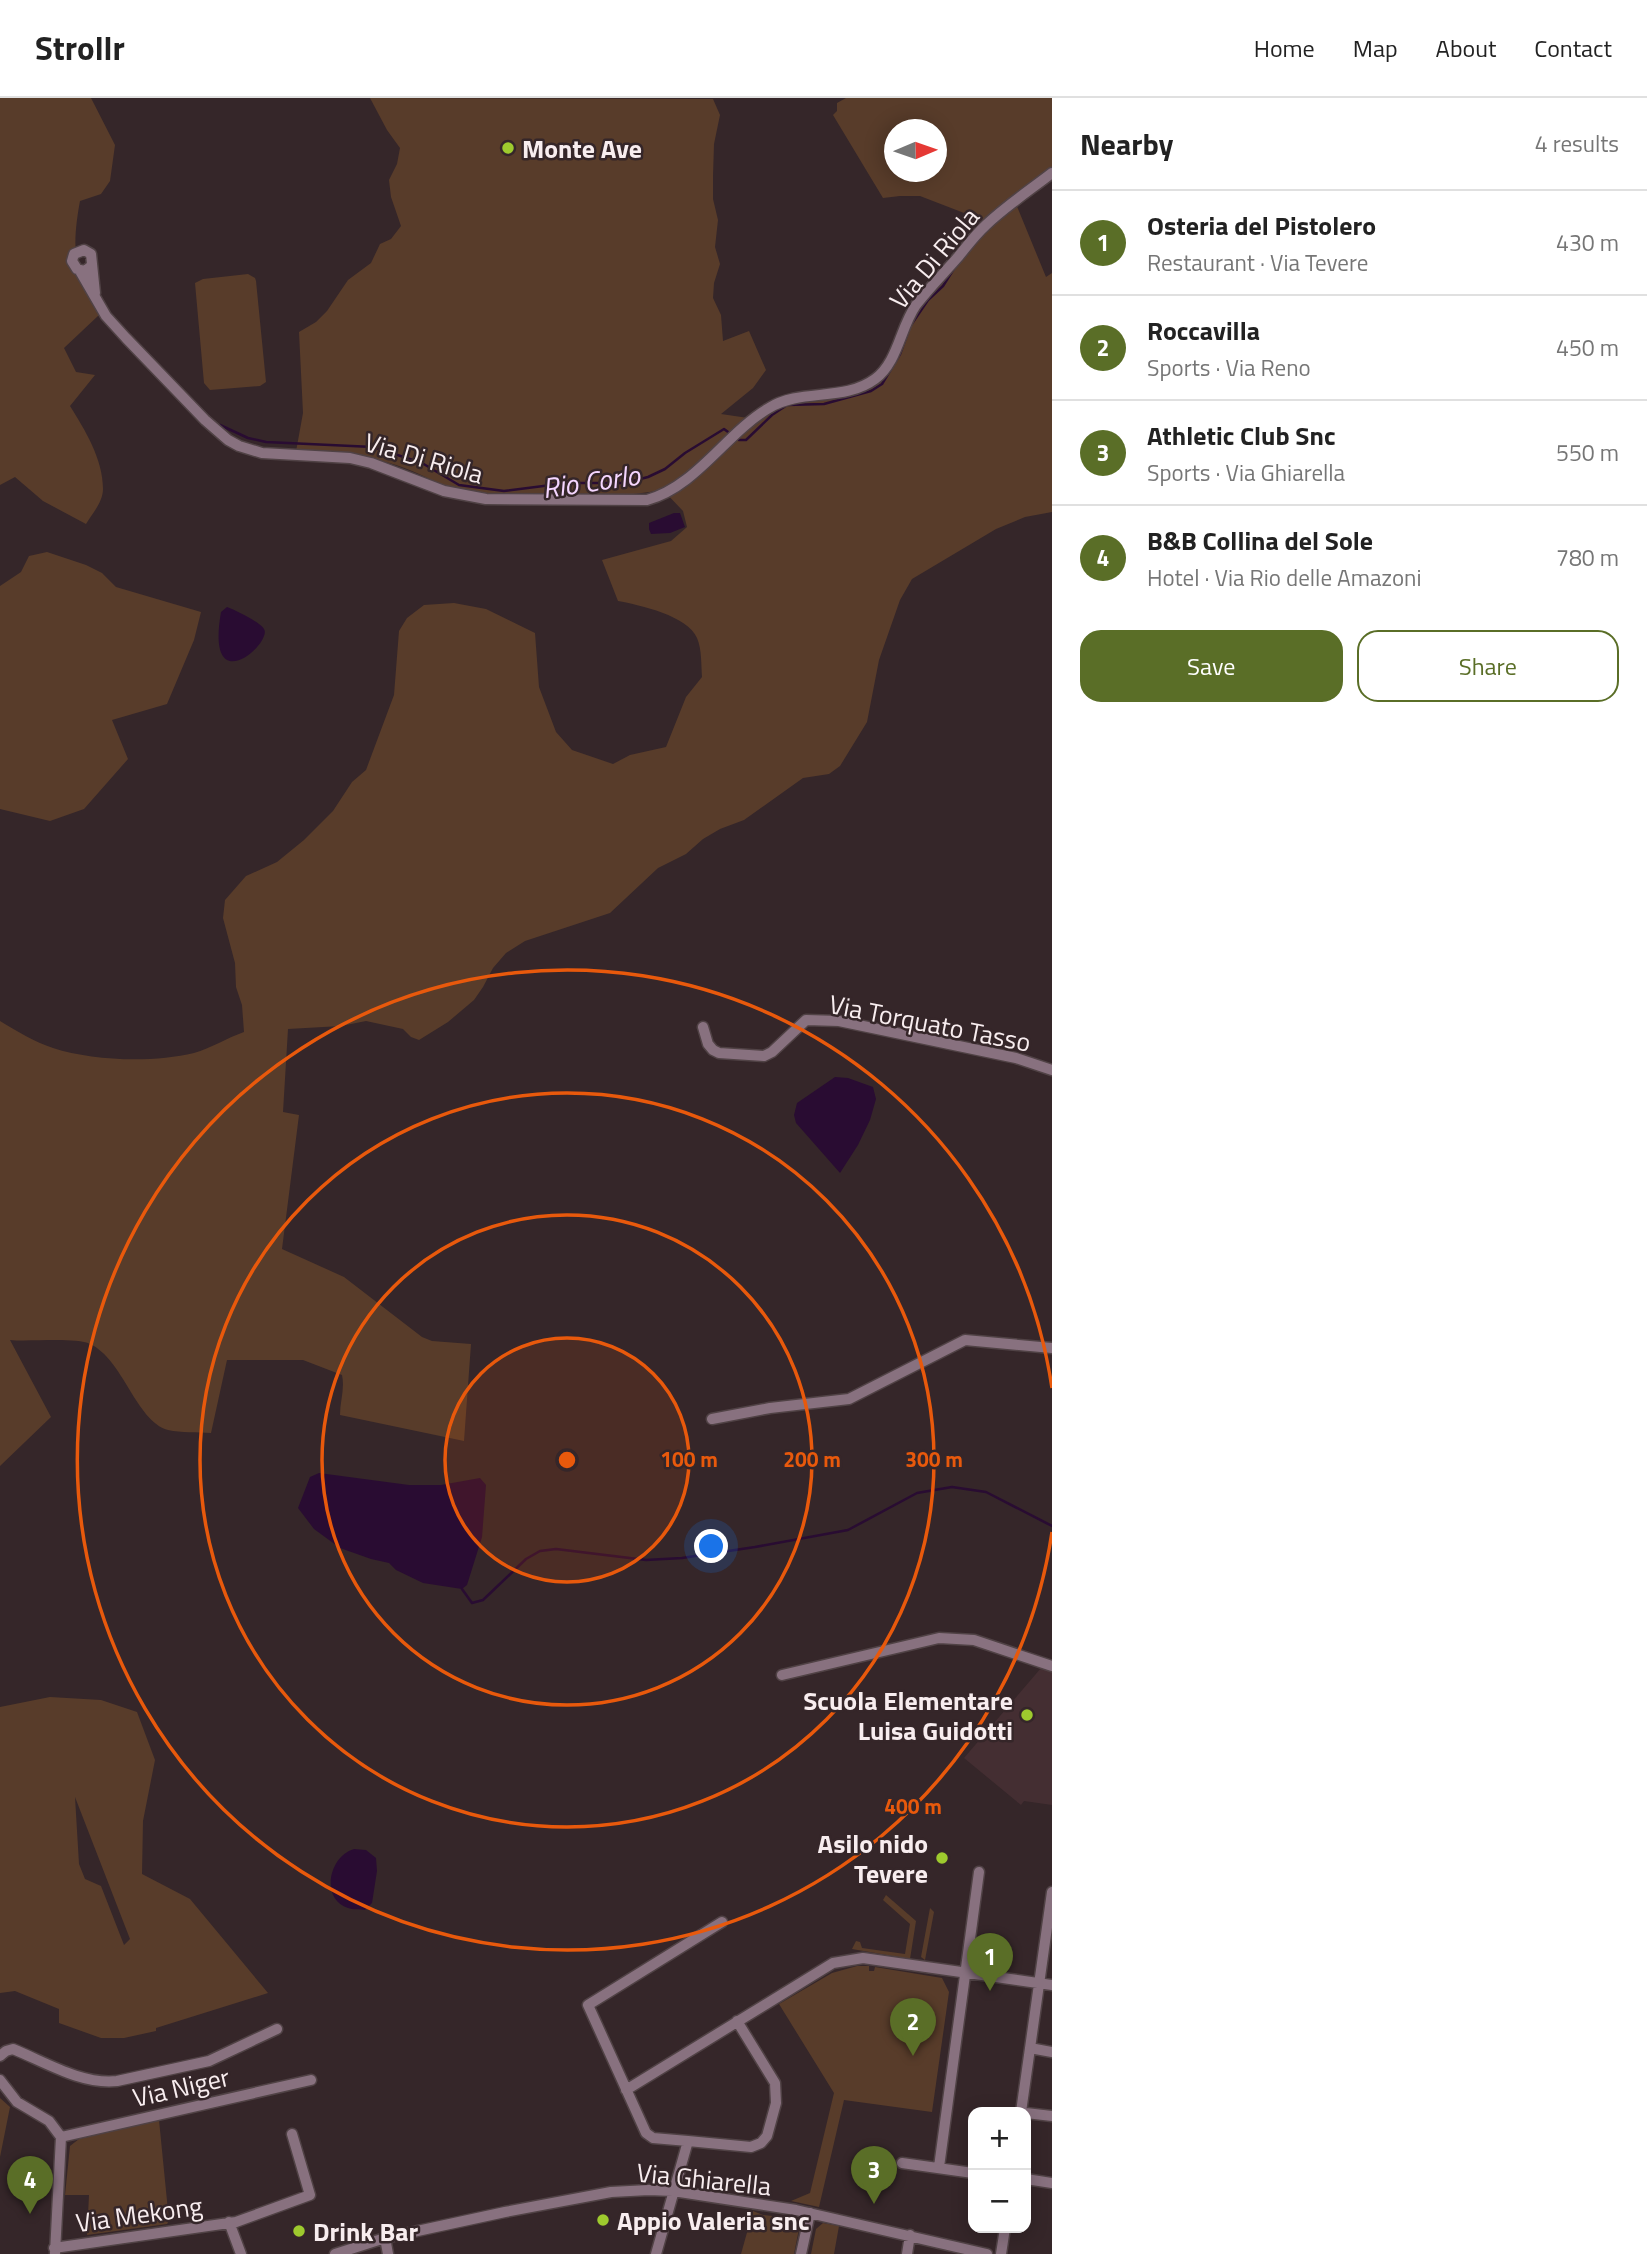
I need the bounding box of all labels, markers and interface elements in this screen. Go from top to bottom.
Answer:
text: Strollr [35,23,125,73]
text: Home [1254,30,1315,66]
text: Map [1353,30,1398,66]
text: About [1436,30,1496,66]
text: Contact [1534,30,1612,66]
north arrow [884,119,947,182]
text: Nearby [1080,121,1173,167]
text: 4 results [1535,126,1619,161]
place label: Monte Ave [522,129,642,168]
marker: Monte Ave [500,140,516,156]
street label: Via Di Riola [880,199,988,317]
text: Osteria del Pistolero [1147,206,1376,245]
text: 1 [1097,225,1109,260]
text: 430 m [1556,225,1619,260]
text: Restaurant · Via Tevere [1147,245,1368,280]
text: Roccavilla [1147,311,1260,350]
text: 2 [1097,330,1109,365]
text: 450 m [1556,330,1619,365]
text: Sports · Via Reno [1147,350,1311,385]
text: Athletic Club Snc [1147,416,1335,455]
street label: Via Di Riola [360,422,488,494]
text: 3 [1097,435,1109,470]
text: 550 m [1556,435,1619,470]
water label: Rio Corlo [540,453,644,509]
text: Sports · Via Ghiarella [1147,455,1345,490]
text: B&B Collina del Sole [1147,521,1373,560]
text: 4 [1097,540,1109,575]
text: 780 m [1556,540,1619,575]
text: Hotel · Via Rio delle Amazoni [1147,560,1421,595]
button: Save [1080,630,1343,702]
button: Share [1357,630,1619,702]
street label: Via Torquato Tasso [826,984,1034,1062]
text: 100 m [660,1443,718,1475]
text: 200 m [783,1443,841,1475]
text: 300 m [905,1443,963,1475]
centre of rings [555,1448,579,1472]
your location [694,1529,728,1563]
place label: Scuola Elementare Luisa Guidotti [803,1681,1013,1750]
marker: Scuola Elementare Luisa Guidotti [1019,1707,1035,1723]
text: 400 m [884,1790,942,1822]
place label: Asilo nido Tevere [818,1824,928,1893]
marker: Asilo nido Tevere [934,1850,950,1866]
pin: 1 [967,1933,1013,1991]
pin: 2 [890,1998,936,2056]
street label: Via Niger [129,2057,233,2117]
map controls [968,2107,1031,2233]
button: + [968,2107,1031,2170]
pin: 3 [851,2146,897,2204]
street label: Via Ghiarella [635,2153,773,2205]
pin: 4 [7,2156,53,2214]
button: − [968,2170,1031,2233]
street label: Via Mekong [73,2186,205,2242]
place label: Appio Valeria snc [617,2201,809,2240]
place label: Drink Bar [313,2212,419,2251]
marker: Appio Valeria snc [595,2212,611,2228]
marker: Drink Bar [291,2223,307,2239]

